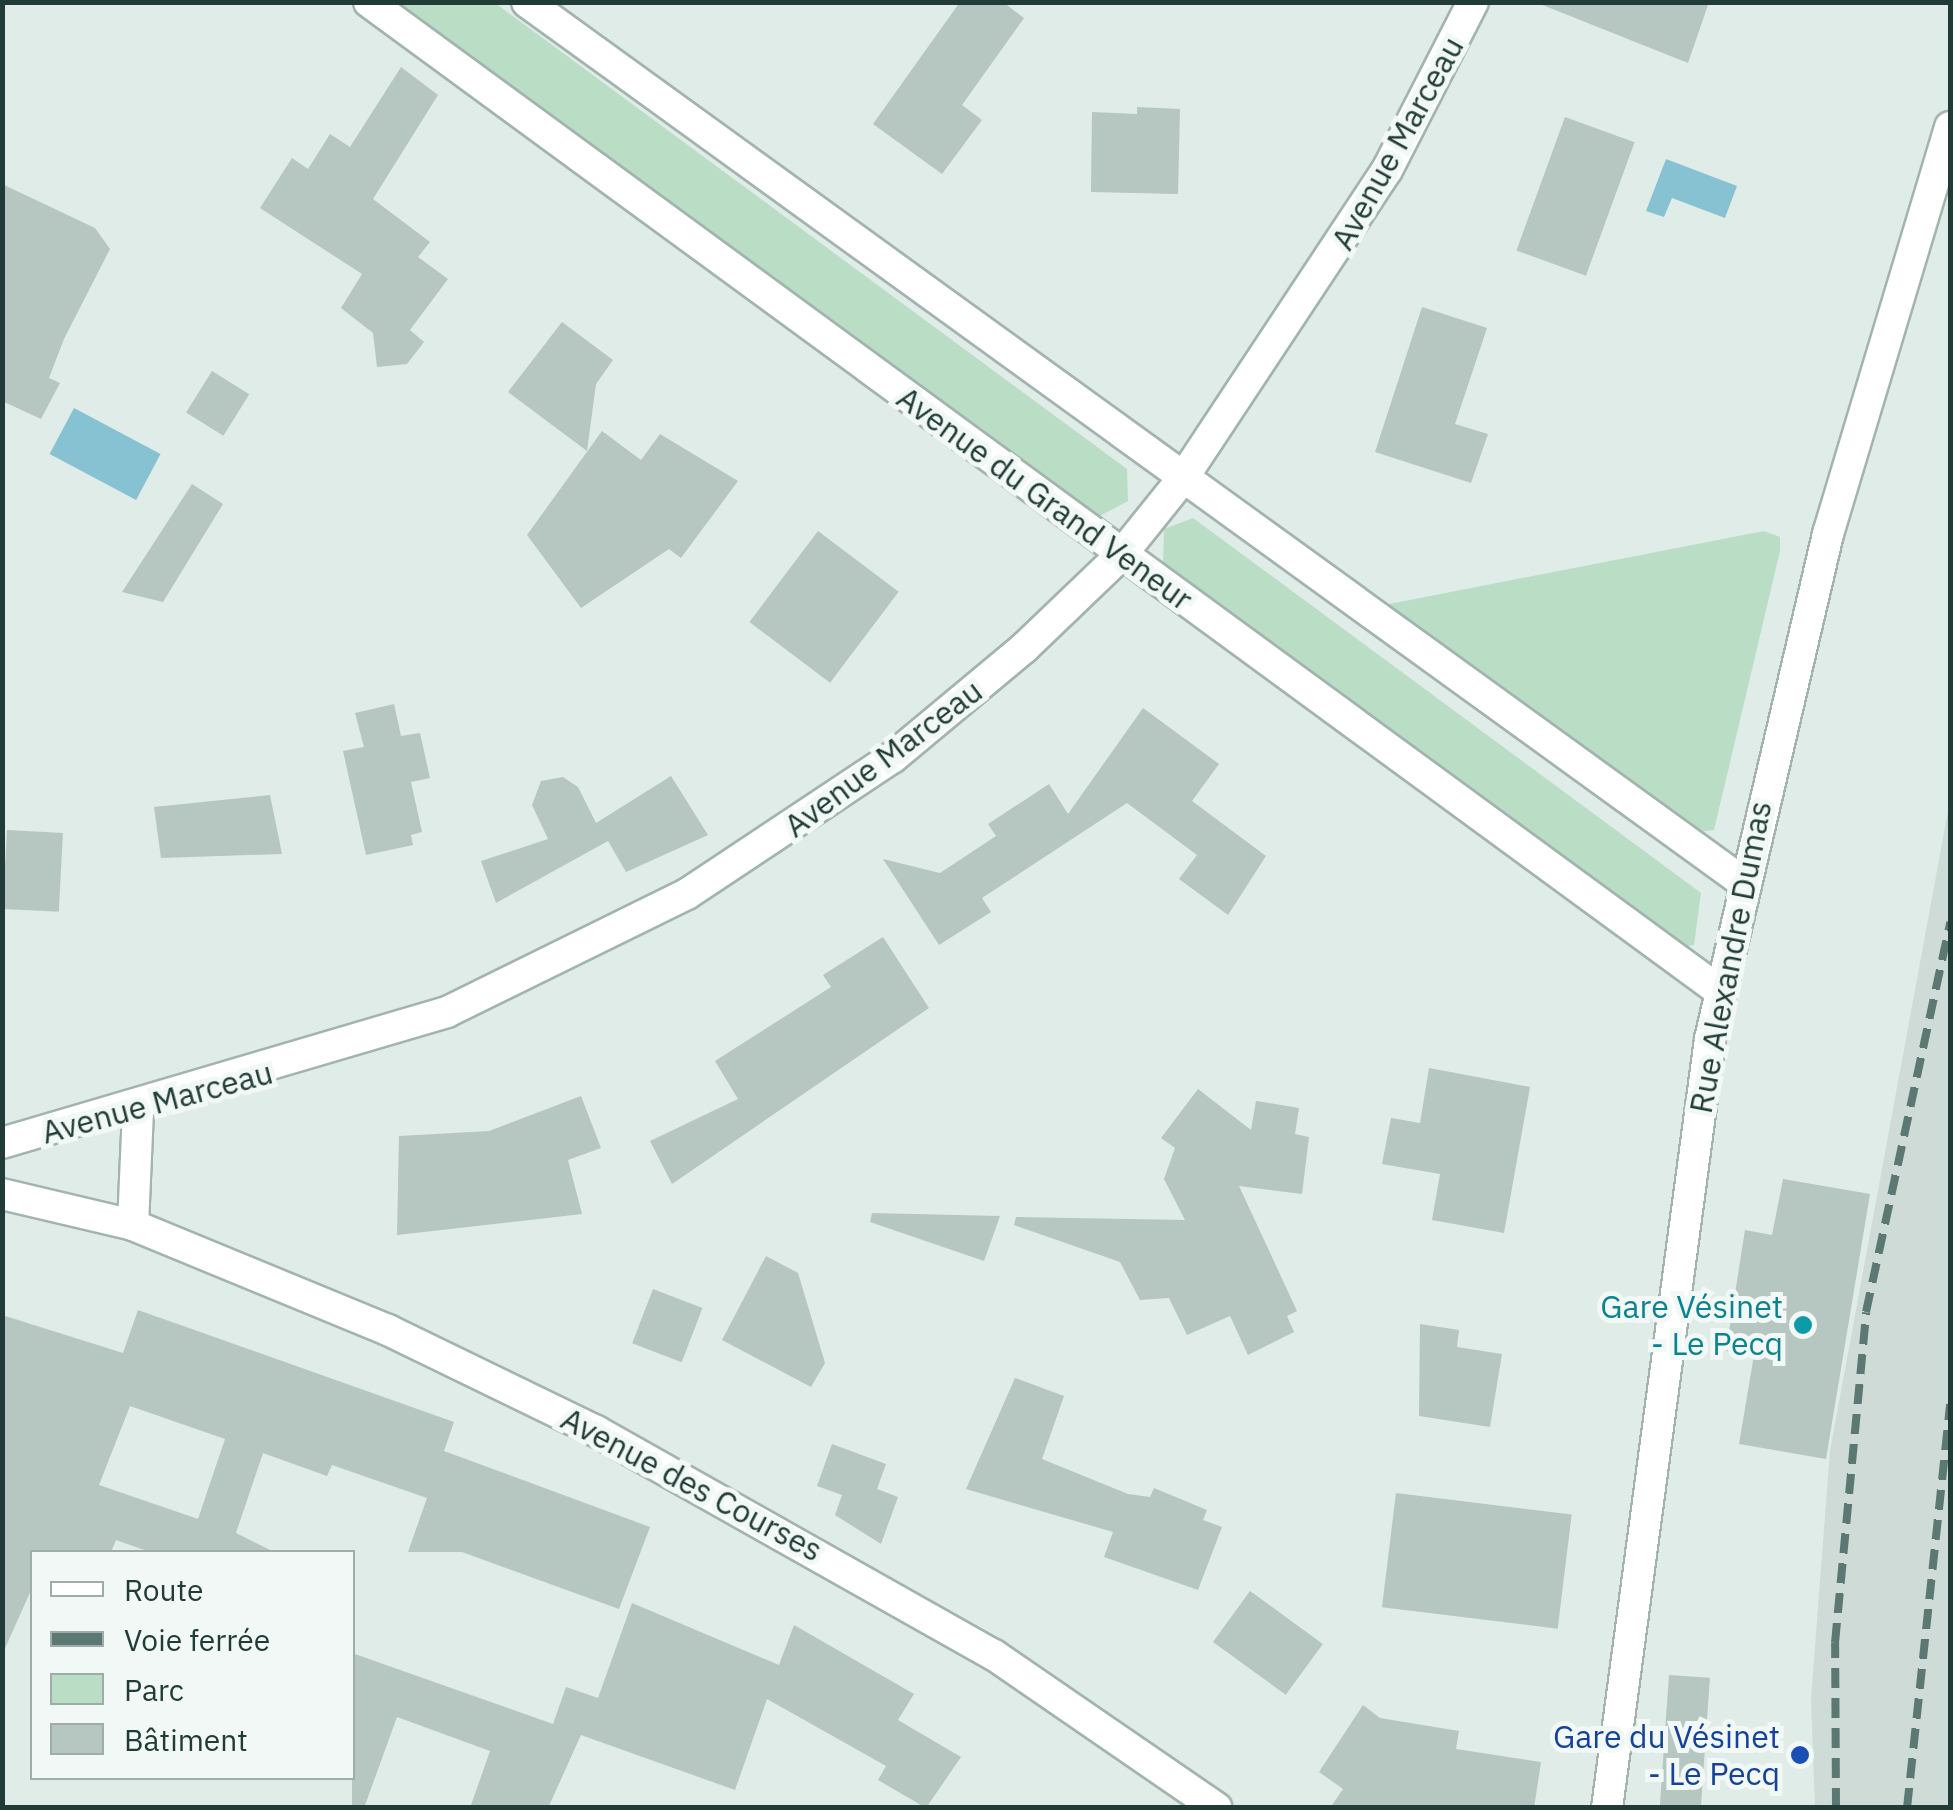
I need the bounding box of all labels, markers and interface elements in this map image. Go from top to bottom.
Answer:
street label: Avenue Marceau [1323,30,1471,256]
street label: Avenue du Grand Veneur [890,378,1200,618]
street label: Avenue Marceau [776,671,990,845]
street label: Rue Alexandre Dumas [1681,798,1779,1116]
street label: Avenue Marceau [37,1053,277,1151]
place label: Gare Vésinet - Le Pecq [1600,1288,1783,1363]
marker: Gare Vésinet - Le Pecq [1792,1314,1814,1336]
street label: Avenue des Courses [555,1399,829,1569]
legend [30,1550,355,1780]
text: Route [124,1570,203,1609]
text: Voie ferrée [124,1620,270,1659]
text: Parc [124,1670,184,1709]
place label: Gare du Vésinet - Le Pecq [1553,1718,1780,1793]
text: Bâtiment [124,1720,248,1759]
marker: Gare du Vésinet - Le Pecq [1789,1744,1811,1766]

